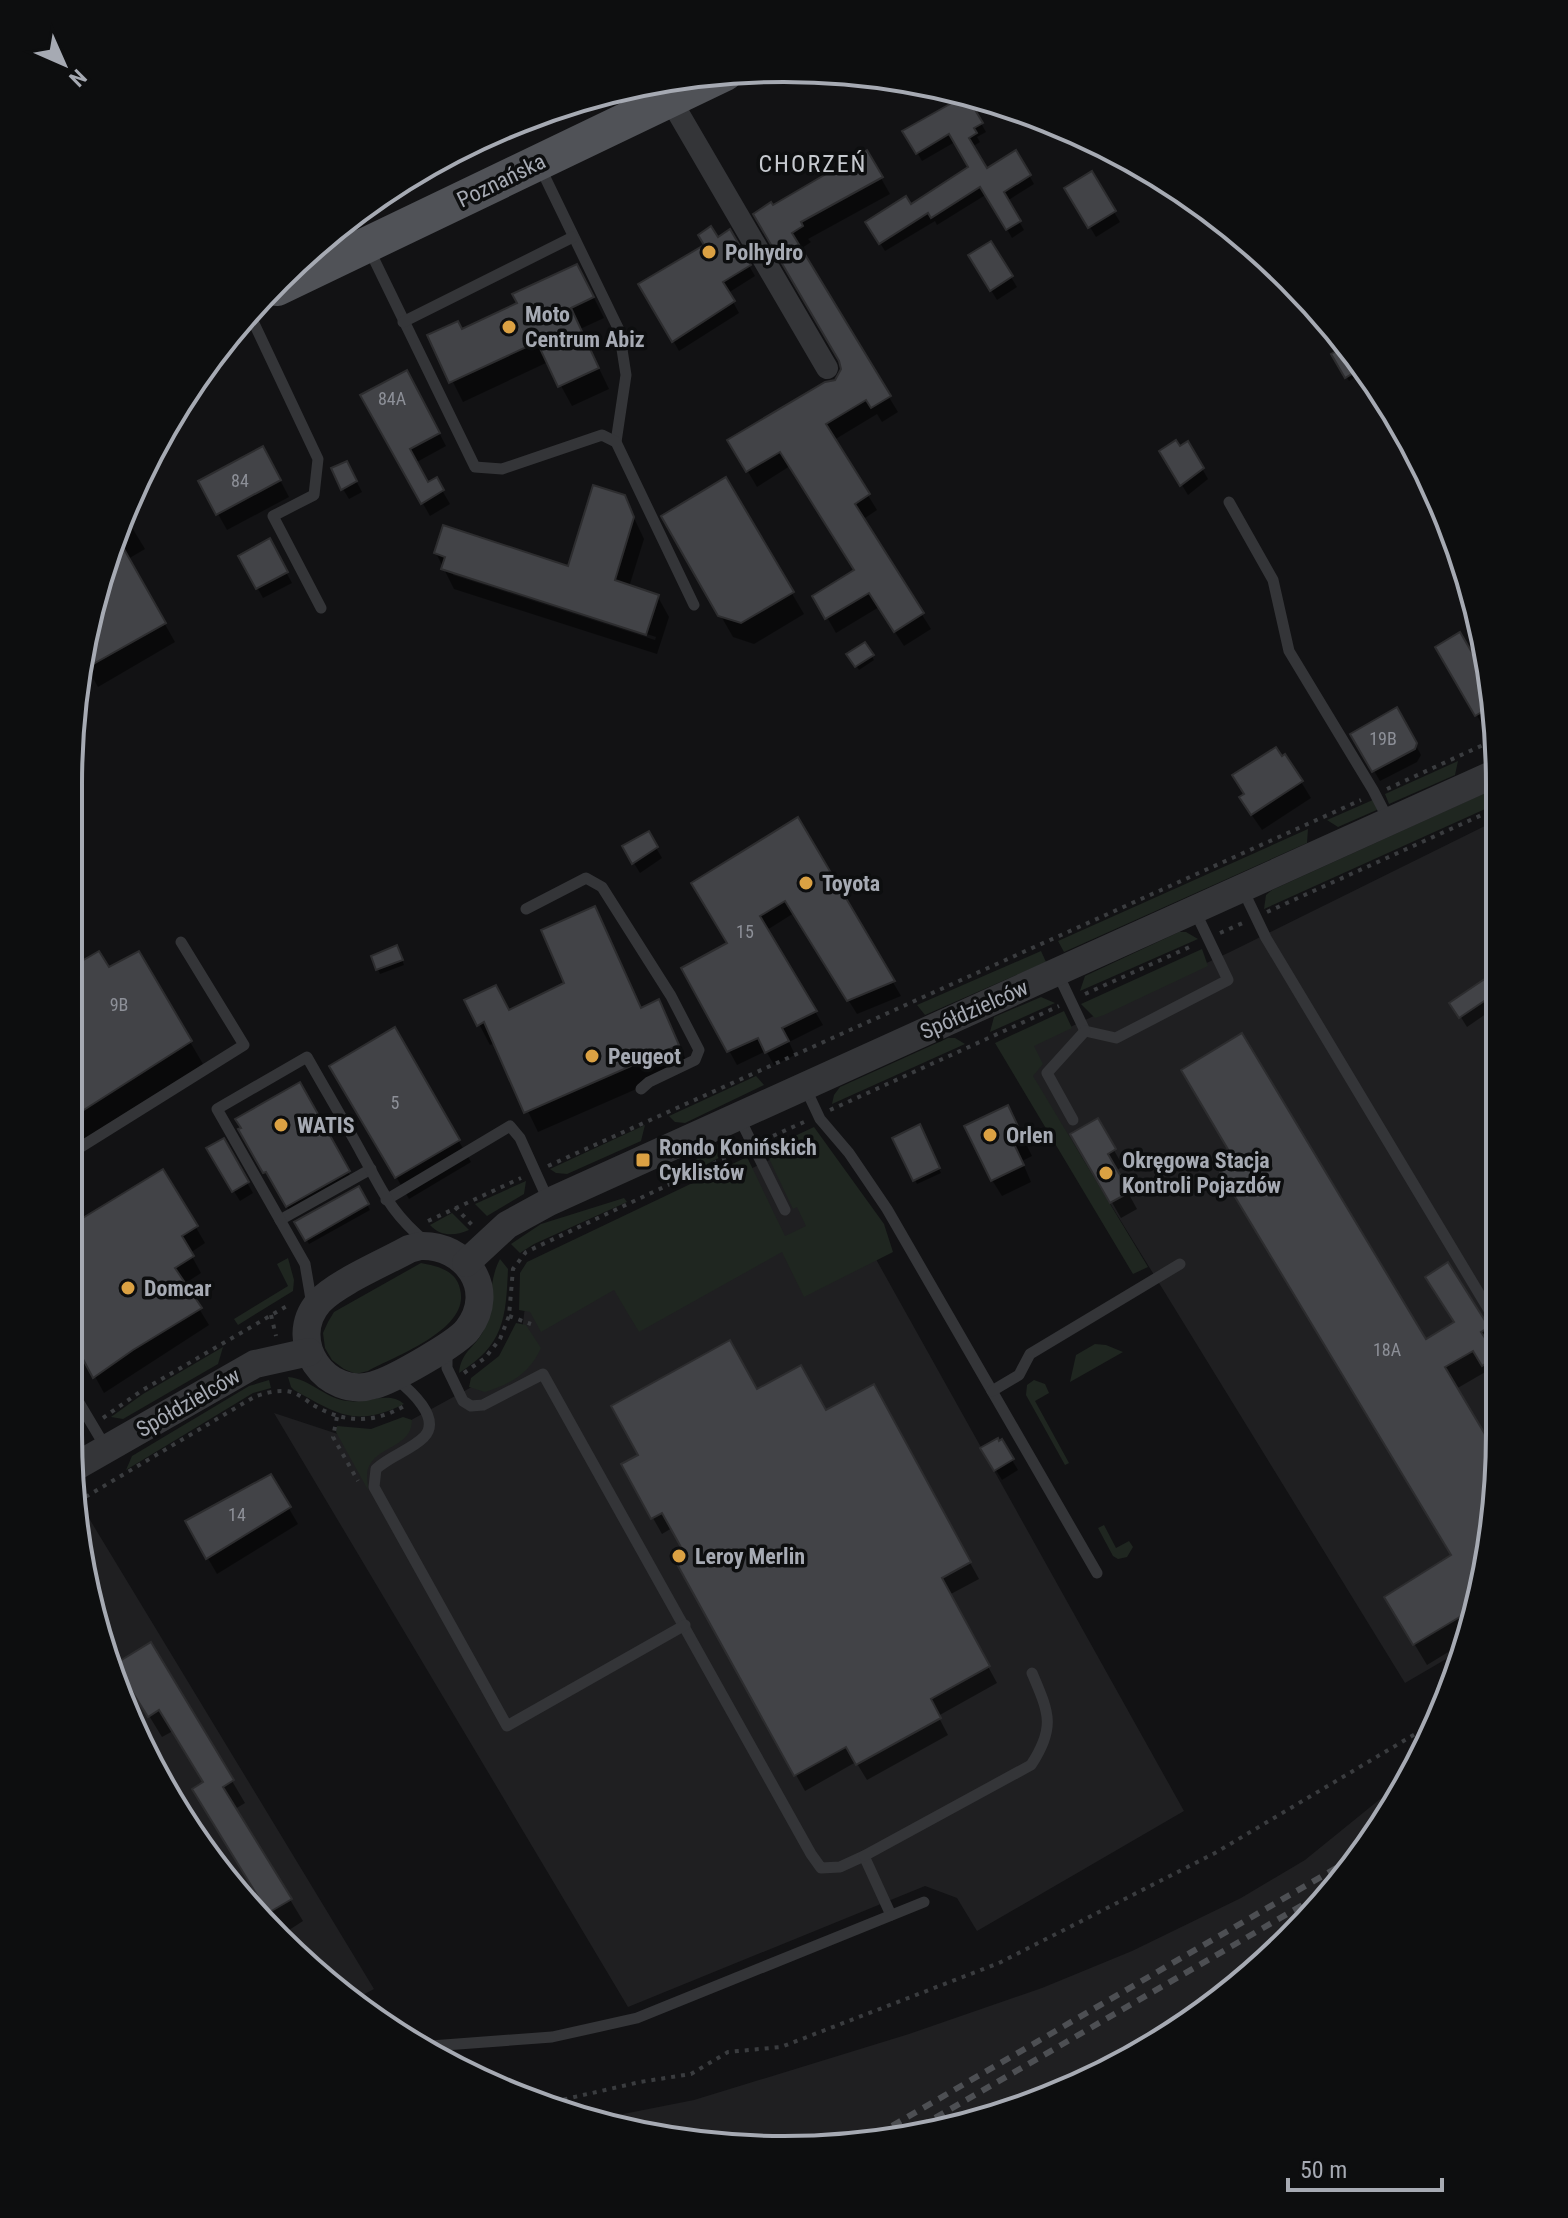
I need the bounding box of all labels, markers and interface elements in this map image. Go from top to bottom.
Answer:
north arrow [24,24,104,104]
text: N [64,64,91,91]
street label: Poznańska [453,148,549,212]
district label: CHORZEŃ [758,150,868,178]
place label: Polhydro [725,240,803,265]
marker: Polhydro [700,243,718,261]
place label: Moto Centrum Abiz [525,302,645,352]
marker: Moto Centrum Abiz [500,318,518,336]
house number: 84A [378,388,407,409]
house number: 84 [231,470,249,491]
house number: 19B [1369,728,1397,749]
place label: Toyota [822,871,880,896]
marker: Toyota [797,874,815,892]
house number: 15 [736,921,754,942]
street label: Spółdzielców [916,975,1032,1044]
house number: 9B [110,994,128,1015]
place label: Peugeot [608,1044,681,1069]
marker: Peugeot [583,1047,601,1065]
house number: 5 [391,1092,400,1113]
place label: WATIS [297,1113,355,1138]
marker: WATIS [272,1116,290,1134]
place label: Orlen [1006,1123,1053,1148]
marker: Orlen [981,1126,999,1144]
place label: Rondo Konińskich Cyklistów [659,1135,817,1185]
place label: Okręgowa Stacja Kontroli Pojazdów [1122,1148,1281,1198]
marker: Rondo Konińskich Cyklistów [634,1151,652,1169]
marker: Okręgowa Stacja Kontroli Pojazdów [1097,1164,1115,1182]
place label: Domcar [144,1276,211,1301]
marker: Domcar [119,1279,137,1297]
house number: 18A [1373,1339,1402,1360]
street label: Spółdzielców [132,1363,244,1442]
house number: 14 [228,1504,246,1525]
place label: Leroy Merlin [695,1544,805,1569]
marker: Leroy Merlin [670,1547,688,1565]
scale bar [1288,2142,1442,2192]
text: 50 m [1300,2156,1347,2184]

